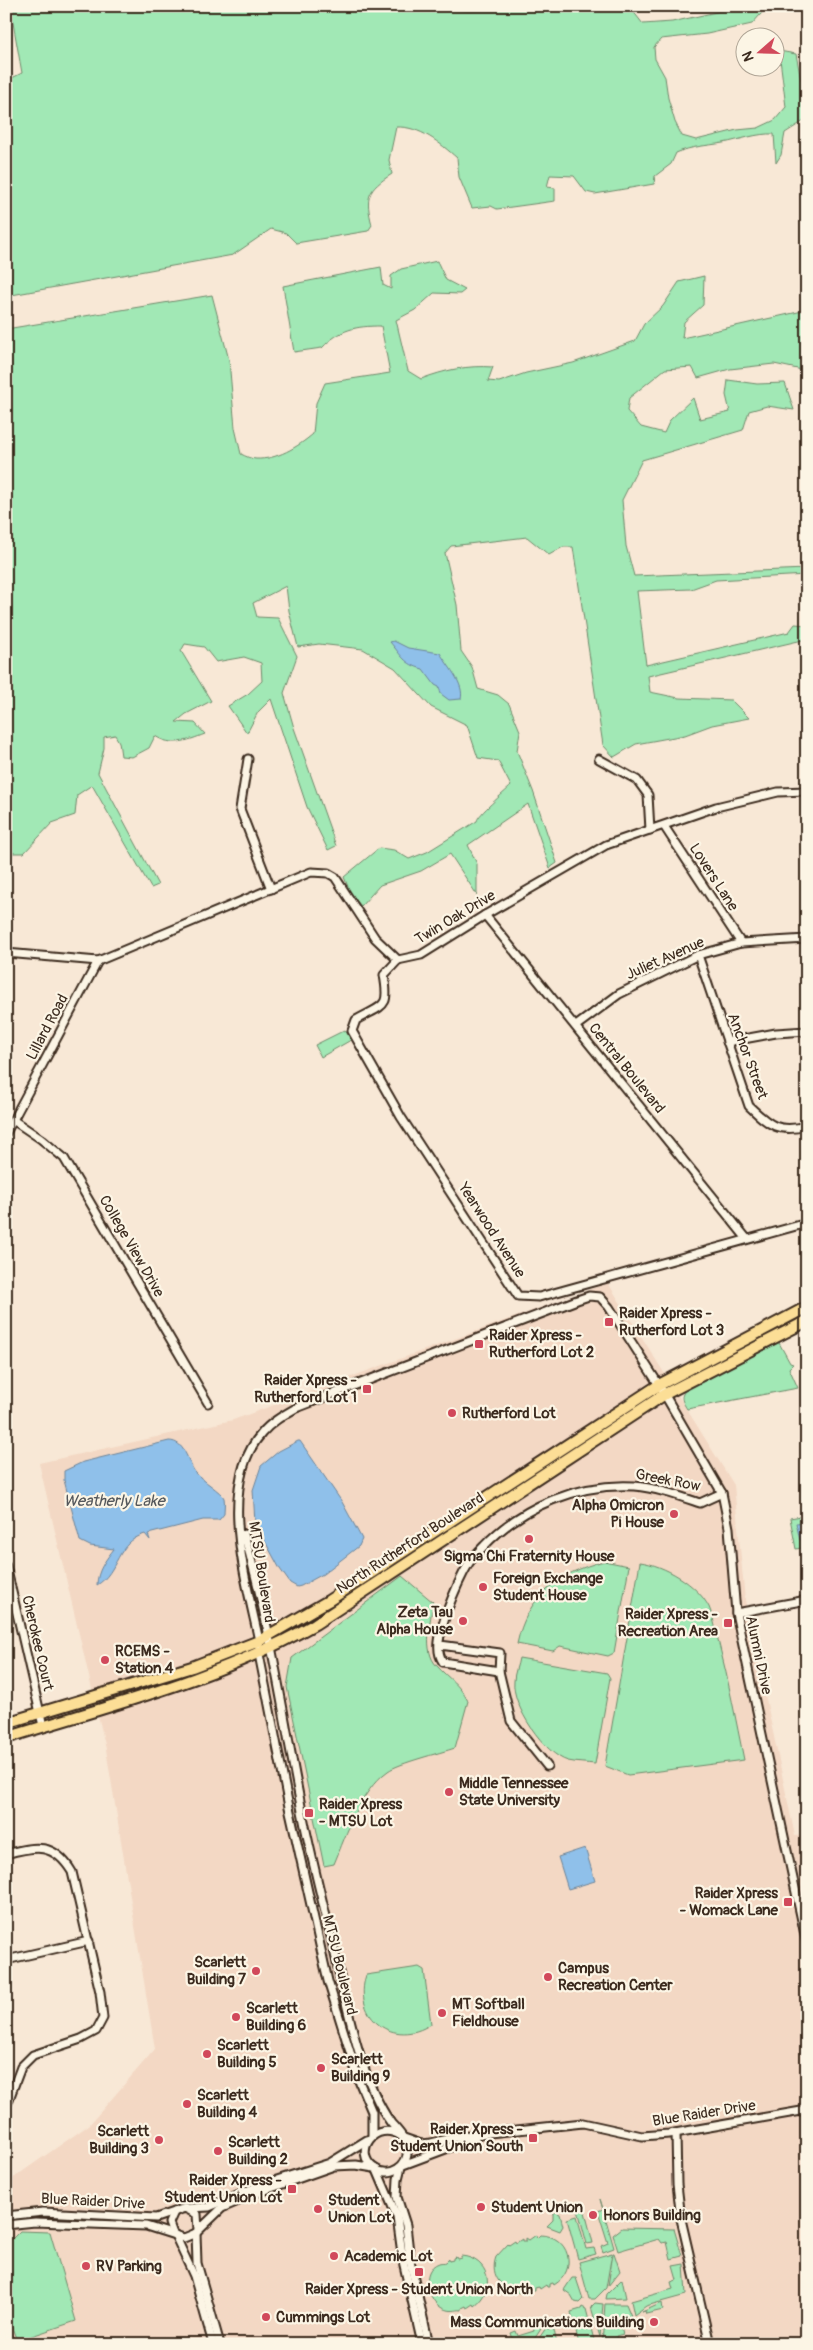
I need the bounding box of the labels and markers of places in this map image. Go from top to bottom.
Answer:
place label: Raider Xpress - Rutherford Lot 3 [619,1304,724,1340]
marker: Raider Xpress - Rutherford Lot 3 [603,1316,615,1328]
place label: Raider Xpress - Rutherford Lot 2 [489,1326,594,1362]
marker: Raider Xpress - Rutherford Lot 2 [473,1338,485,1350]
place label: Raider Xpress - Rutherford Lot 1 [254,1371,358,1407]
marker: Raider Xpress - Rutherford Lot 1 [361,1383,373,1395]
place label: Rutherford Lot [462,1404,556,1423]
marker: Rutherford Lot [446,1407,458,1419]
place label: Alpha Omicron Pi House [572,1496,665,1532]
marker: Alpha Omicron Pi House [668,1508,680,1520]
marker: Sigma Chi Fraternity House [523,1533,535,1545]
place label: Sigma Chi Fraternity House [444,1547,615,1566]
place label: Foreign Exchange Student House [493,1569,604,1605]
marker: Foreign Exchange Student House [477,1581,489,1593]
place label: Zeta Tau Alpha House [376,1603,454,1639]
place label: Raider Xpress - Recreation Area [618,1605,719,1641]
marker: Zeta Tau Alpha House [457,1615,469,1627]
marker: Raider Xpress - Recreation Area [722,1617,734,1629]
place label: RCEMS - Station 4 [115,1642,174,1678]
marker: RCEMS - Station 4 [99,1654,111,1666]
place label: Middle Tennessee State University [459,1774,569,1810]
marker: Middle Tennessee State University [443,1786,455,1798]
place label: Raider Xpress - MTSU Lot [319,1795,403,1831]
marker: Raider Xpress - MTSU Lot [303,1807,315,1819]
place label: Raider Xpress - Womack Lane [680,1884,779,1920]
marker: Raider Xpress - Womack Lane [782,1896,794,1908]
place label: Scarlett Building 7 [187,1953,247,1989]
place label: Campus Recreation Center [558,1959,673,1995]
marker: Scarlett Building 7 [250,1965,262,1977]
marker: Campus Recreation Center [542,1971,554,1983]
place label: MT Softball Fieldhouse [452,1995,525,2031]
place label: Scarlett Building 6 [246,1999,306,2035]
marker: MT Softball Fieldhouse [436,2007,448,2019]
marker: Scarlett Building 6 [230,2011,242,2023]
place label: Scarlett Building 5 [217,2036,277,2072]
marker: Scarlett Building 5 [201,2048,213,2060]
place label: Scarlett Building 9 [331,2050,390,2086]
marker: Scarlett Building 9 [315,2062,327,2074]
place label: Scarlett Building 4 [197,2086,257,2122]
marker: Scarlett Building 4 [181,2098,193,2110]
place label: Raider Xpress - Student Union South [390,2120,524,2156]
place label: Scarlett Building 3 [89,2122,150,2158]
marker: Raider Xpress - Student Union South [527,2132,539,2144]
place label: Scarlett Building 2 [228,2133,288,2169]
marker: Scarlett Building 3 [153,2134,165,2146]
marker: Scarlett Building 2 [212,2145,224,2157]
place label: Raider Xpress - Student Union Lot [164,2171,283,2207]
marker: Raider Xpress - Student Union Lot [286,2183,298,2195]
place label: Student Union Lot [328,2191,392,2227]
place label: Student Union [491,2198,584,2217]
marker: Student Union [475,2201,487,2213]
marker: Student Union Lot [312,2203,324,2215]
place label: Honors Building [603,2206,701,2225]
marker: Honors Building [587,2209,599,2221]
place label: Academic Lot [344,2247,433,2266]
marker: Academic Lot [328,2250,340,2262]
place label: RV Parking [96,2257,162,2276]
marker: RV Parking [80,2260,92,2272]
marker: Raider Xpress - Student Union North [413,2266,425,2278]
place label: Raider Xpress - Student Union North [305,2280,533,2299]
place label: Cummings Lot [276,2308,371,2327]
marker: Cummings Lot [260,2311,272,2323]
place label: Mass Communications Building [450,2313,644,2332]
marker: Mass Communications Building [648,2316,660,2328]

